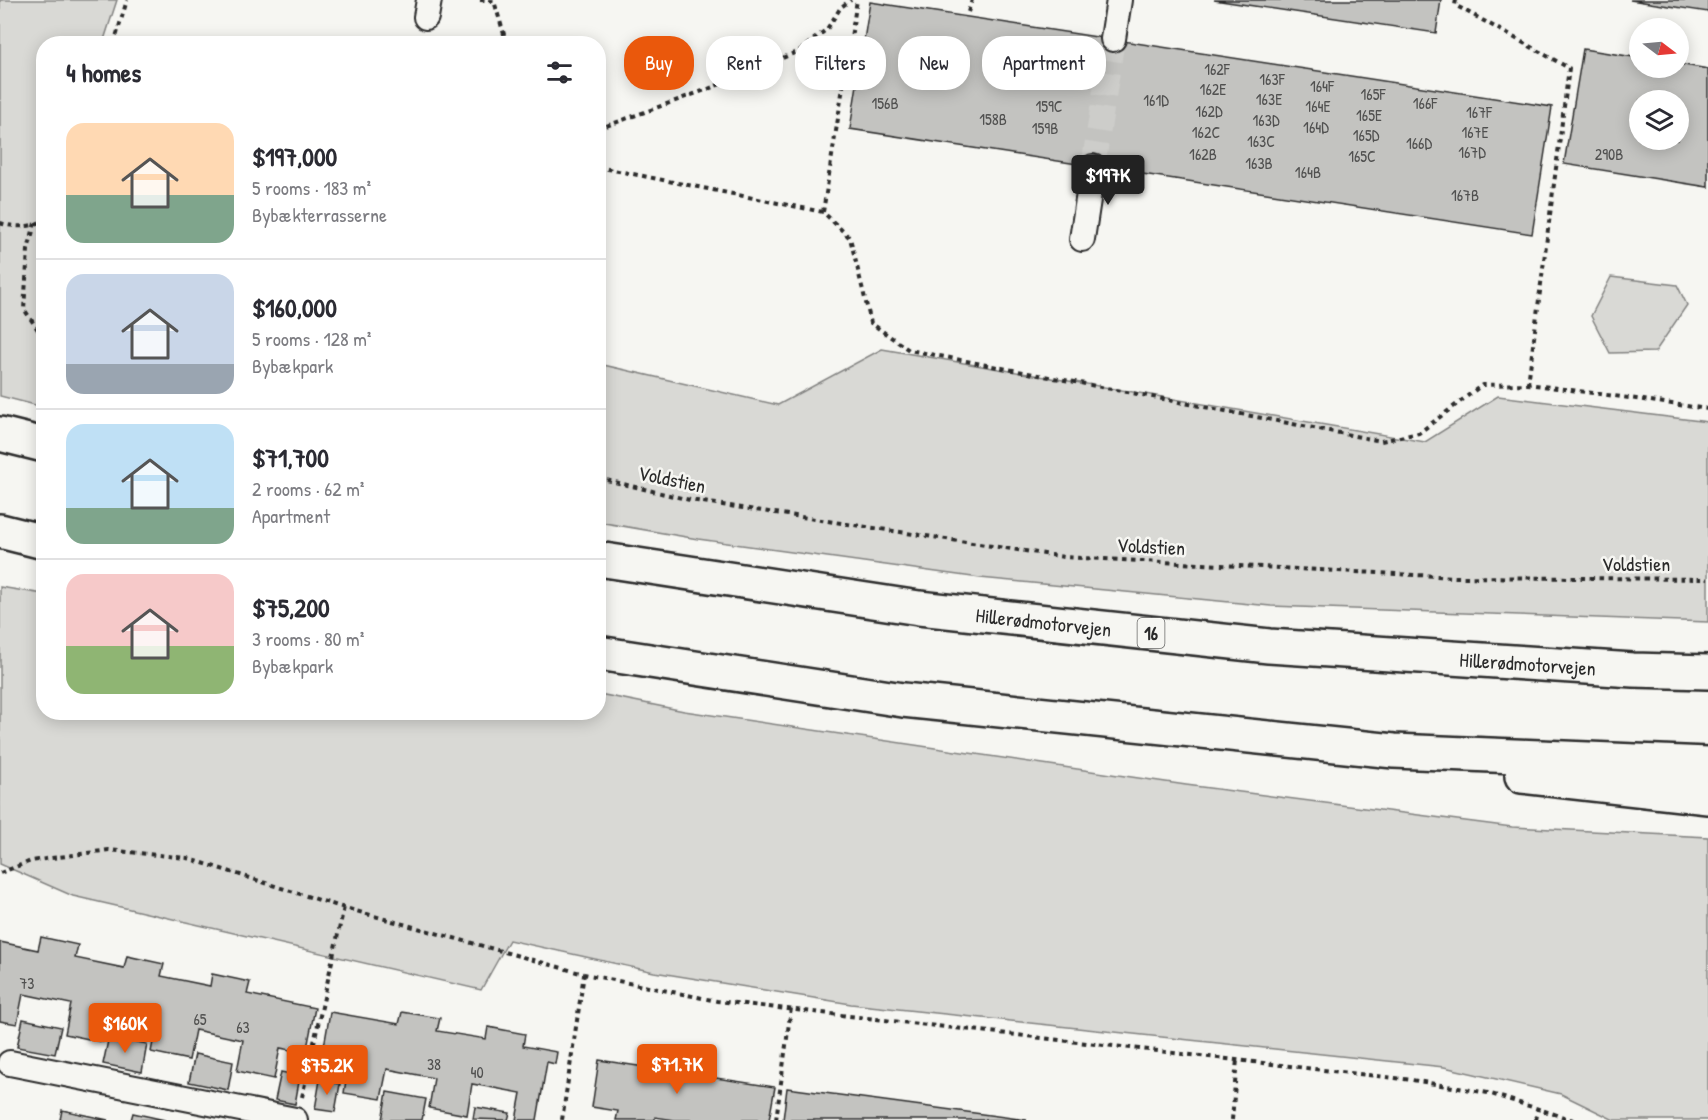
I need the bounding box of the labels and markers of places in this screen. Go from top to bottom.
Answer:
pin: $197K [1066,155,1150,206]
pin: $160K [83,1003,167,1054]
pin: $71.7K [628,1044,726,1095]
pin: $75.2K [278,1045,376,1096]

